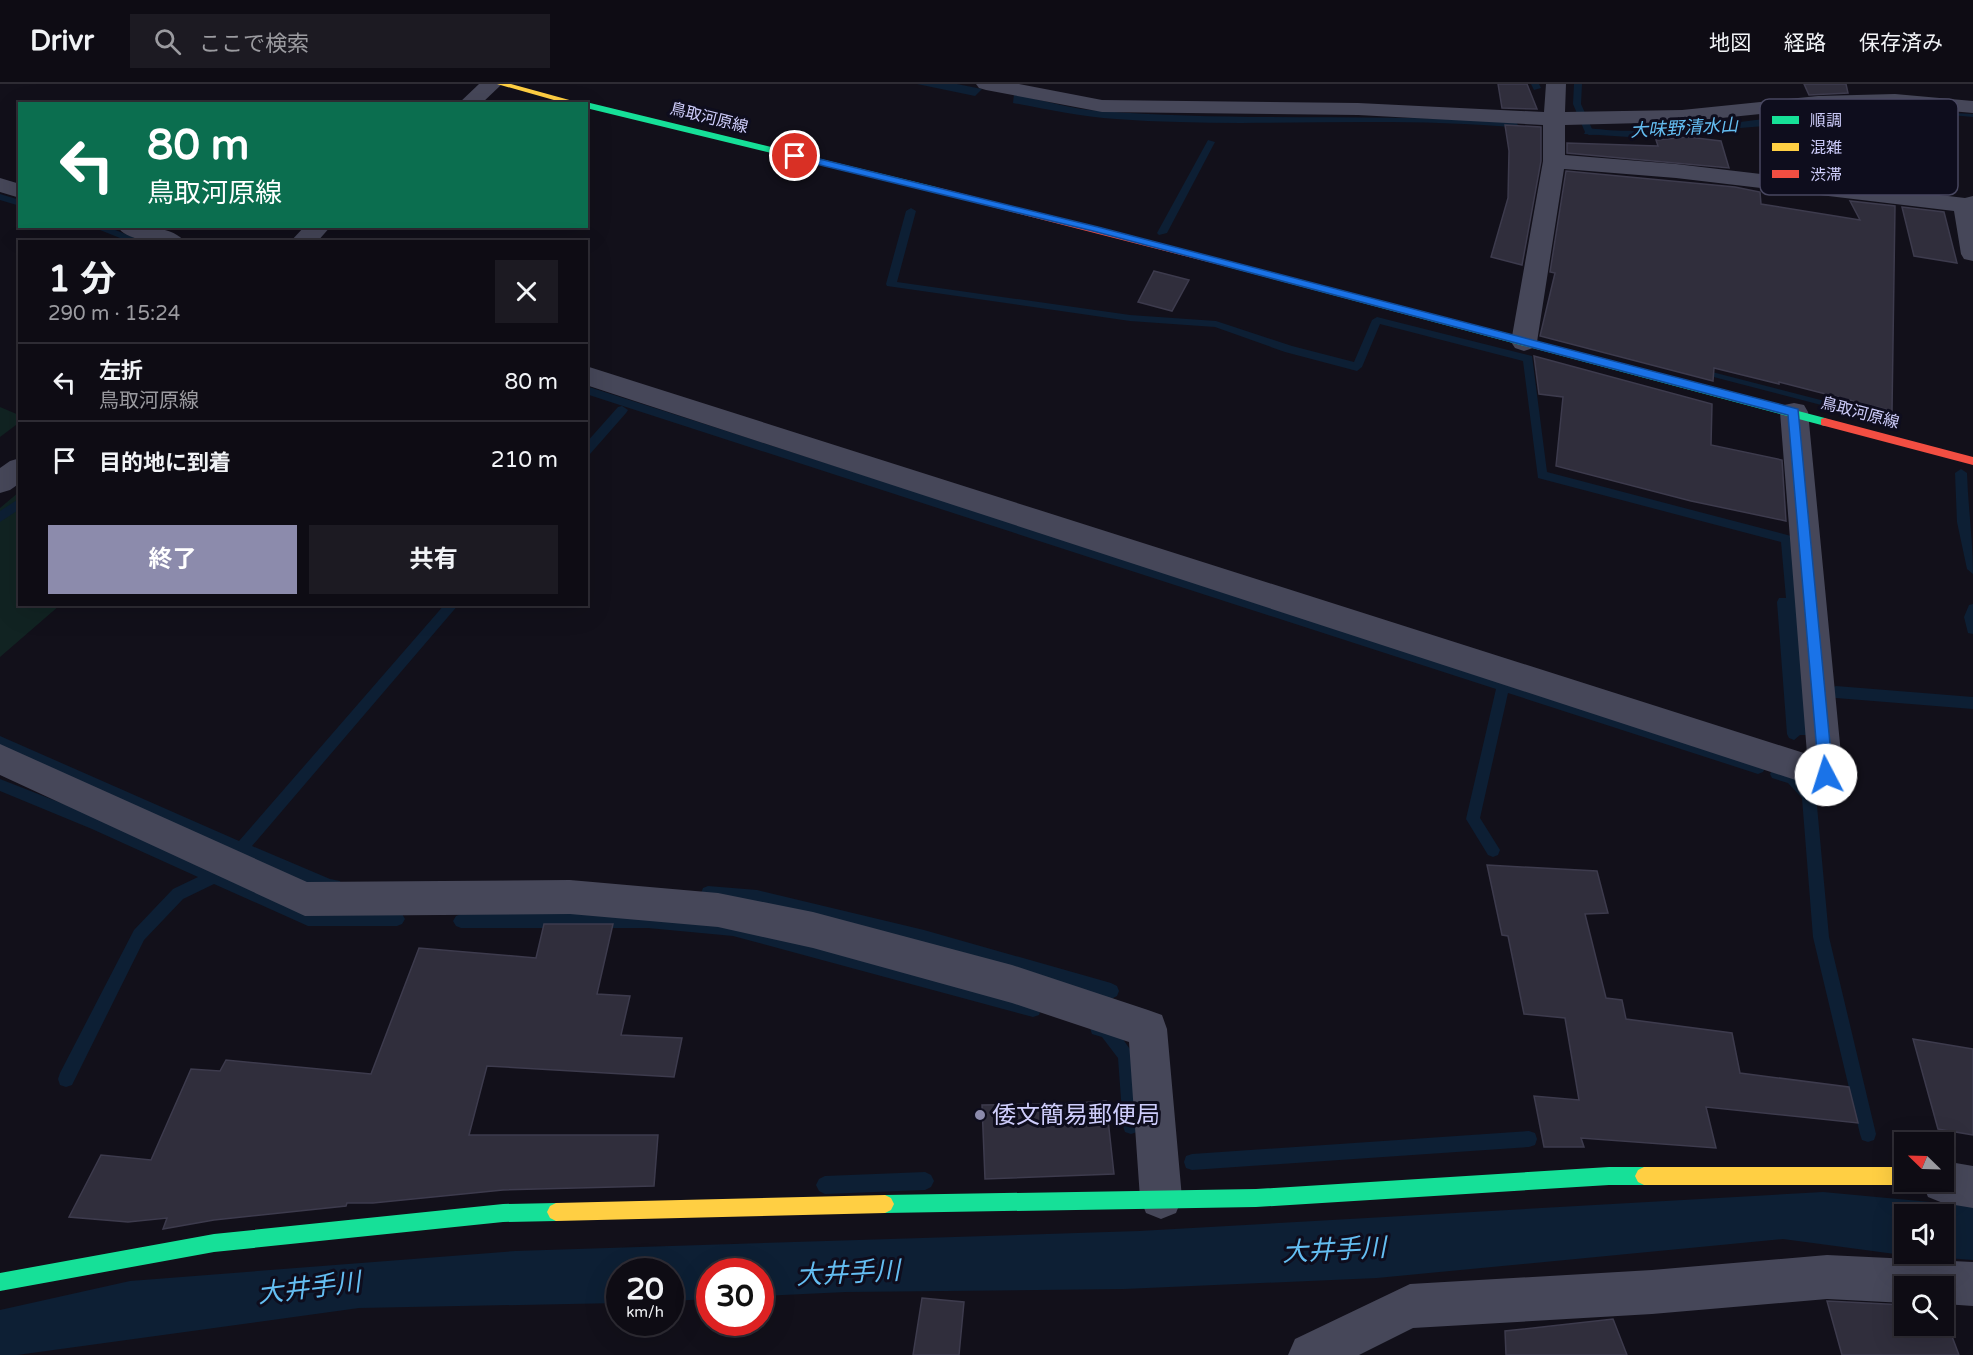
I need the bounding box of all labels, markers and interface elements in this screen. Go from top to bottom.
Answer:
search box [130,14,550,68]
text: Drivr [30,24,94,58]
icon: search [151,25,184,58]
text: ここで検索 [199,31,309,57]
text: 地図 [1709,31,1751,56]
text: 経路 [1784,31,1826,56]
text: 保存済み [1859,31,1943,56]
street label: 鳥取河原線 [668,99,750,137]
legend [1760,99,1958,195]
text: 順調 [1810,111,1842,131]
water label: 大味野清水山 [1629,114,1739,142]
text: 80 m [147,120,249,171]
icon: left [48,126,126,204]
pin [769,130,820,181]
text: 混雑 [1810,138,1842,158]
icon: arrive [778,139,811,172]
text: 渋滞 [1810,165,1842,185]
text: 鳥取河原線 [147,177,282,210]
text: 1 分 [48,258,116,301]
button: close [495,260,558,323]
text: 290 m · 15:24 [48,302,180,326]
text: 左折 [99,358,143,384]
icon: left [48,366,81,399]
text: 80 m [504,369,558,395]
text: 鳥取河原線 [99,389,199,413]
street label: 鳥取河原線 [1819,393,1901,433]
icon: arrive [48,444,81,477]
text: 210 m [491,447,558,473]
text: 目的地に到着 [99,450,231,476]
button: 終了 [48,525,297,594]
button: 共有 [309,525,558,594]
position arrow [1794,743,1858,807]
place label: 倭文簡易郵便局 [992,1101,1160,1130]
marker: 倭文簡易郵便局 [973,1108,987,1122]
north arrow [1894,1132,1954,1192]
map controls [1894,1132,1954,1336]
button: sound [1894,1204,1954,1264]
water label: 大井手川 [1281,1232,1390,1268]
water label: 大井手川 [795,1255,904,1291]
speed limit sign: 30 [696,1258,774,1336]
water label: 大井手川 [255,1266,365,1310]
text: 20 [626,1271,664,1308]
button: search [1894,1276,1954,1336]
text: km/h [626,1303,664,1321]

